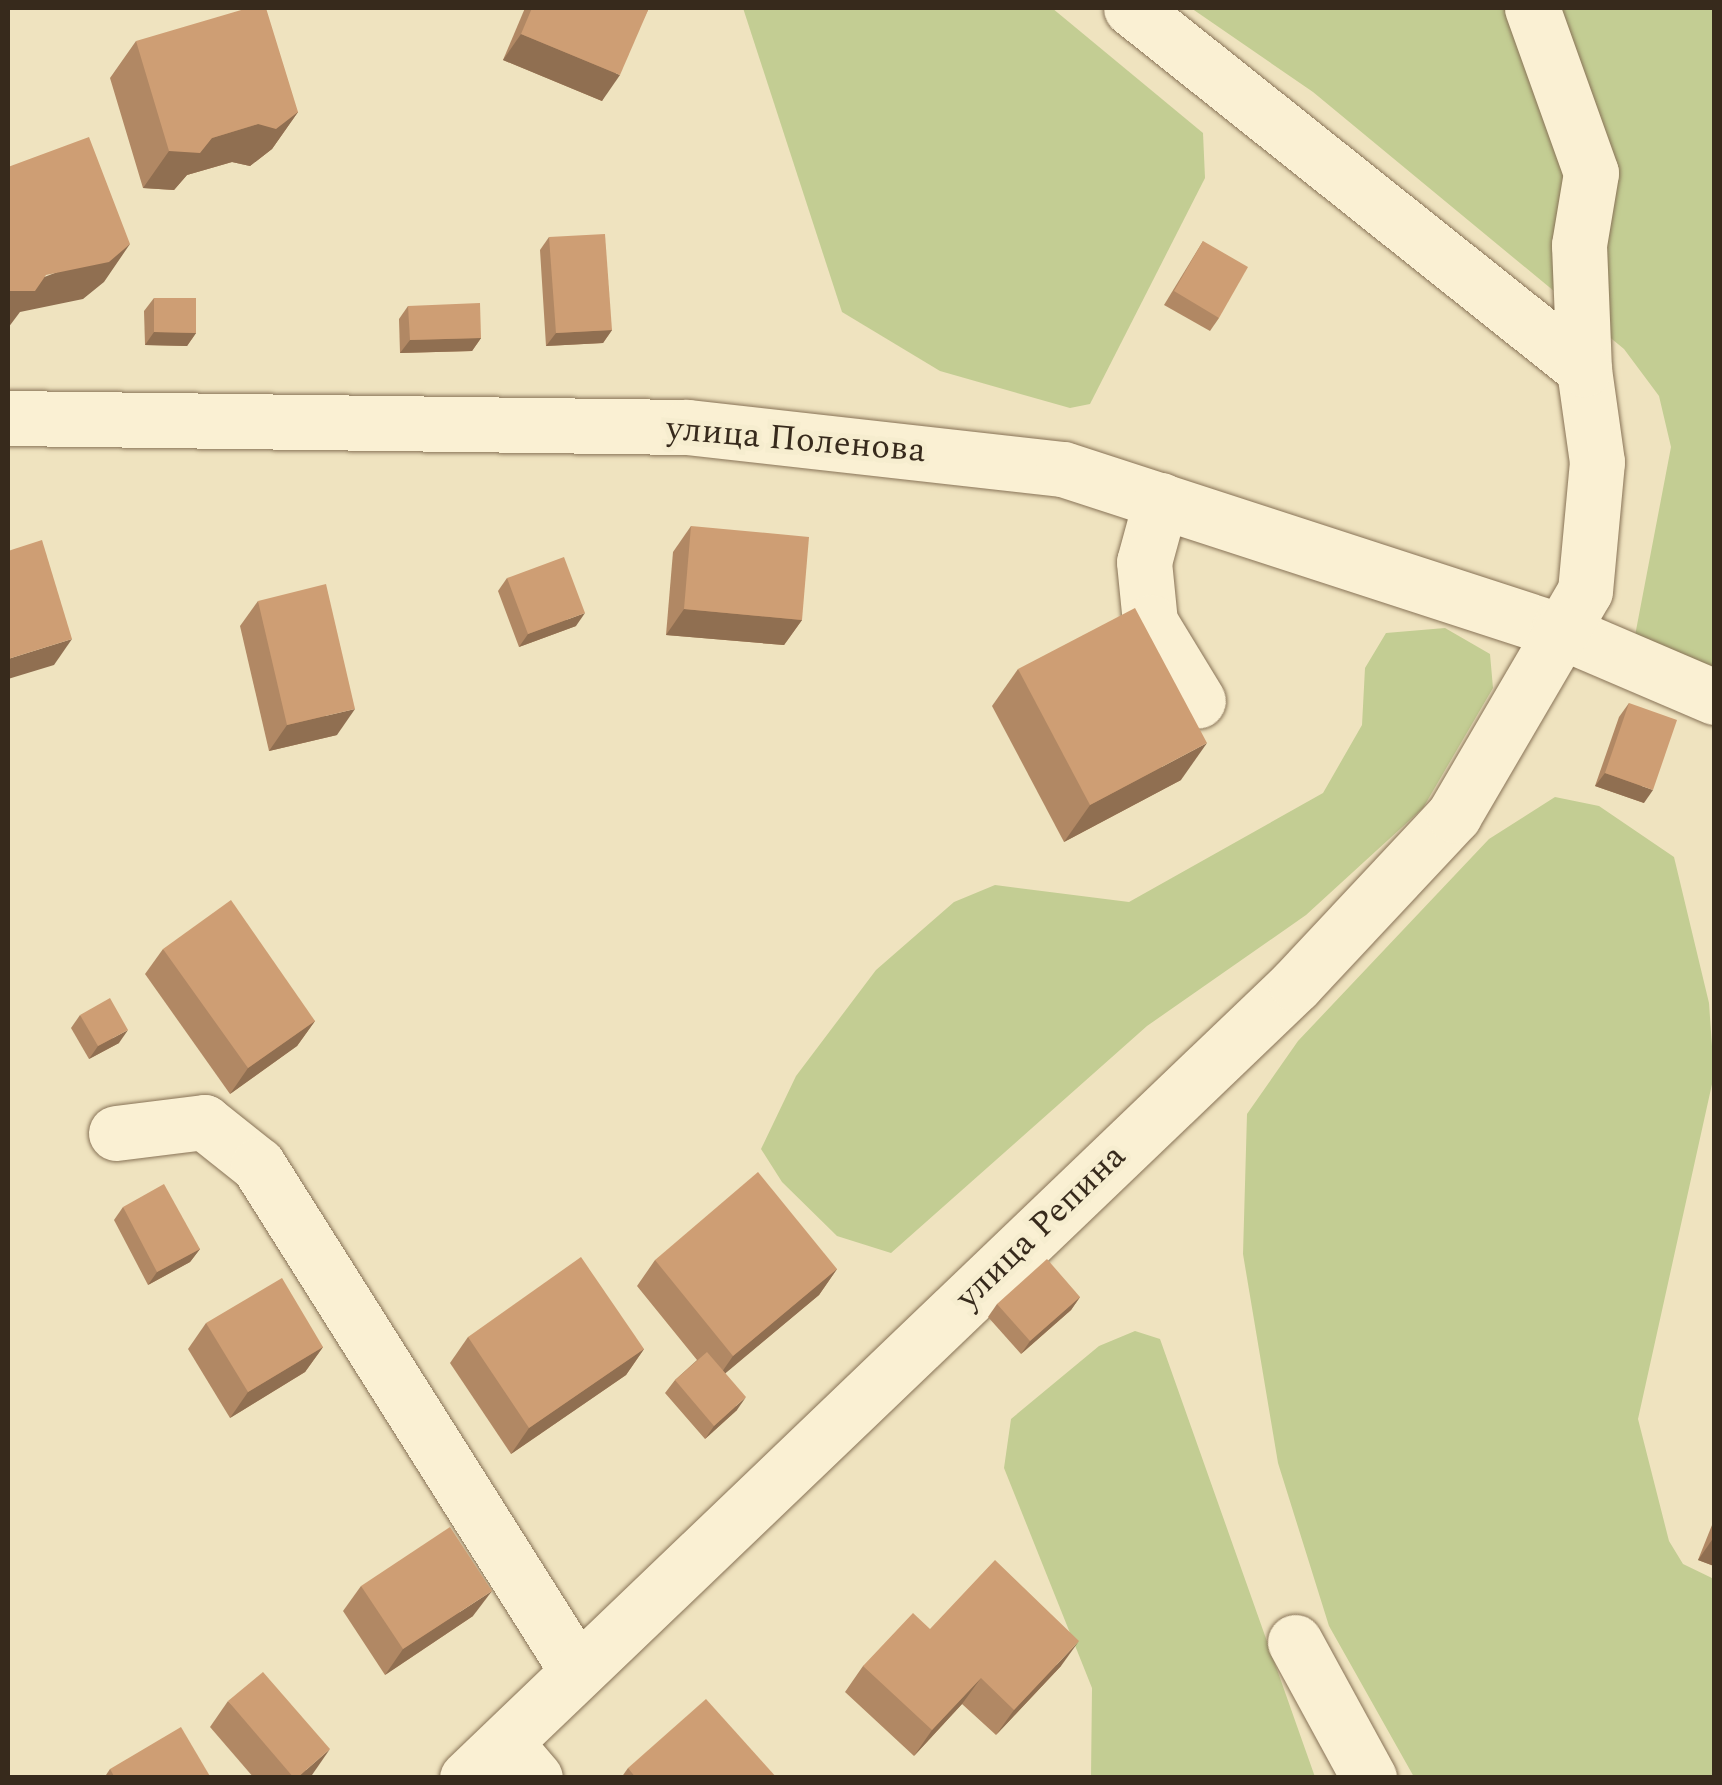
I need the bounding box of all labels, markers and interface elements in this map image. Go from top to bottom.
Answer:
street label: улица Поленова [665,408,927,472]
street label: улица Репина [947,1136,1135,1318]

